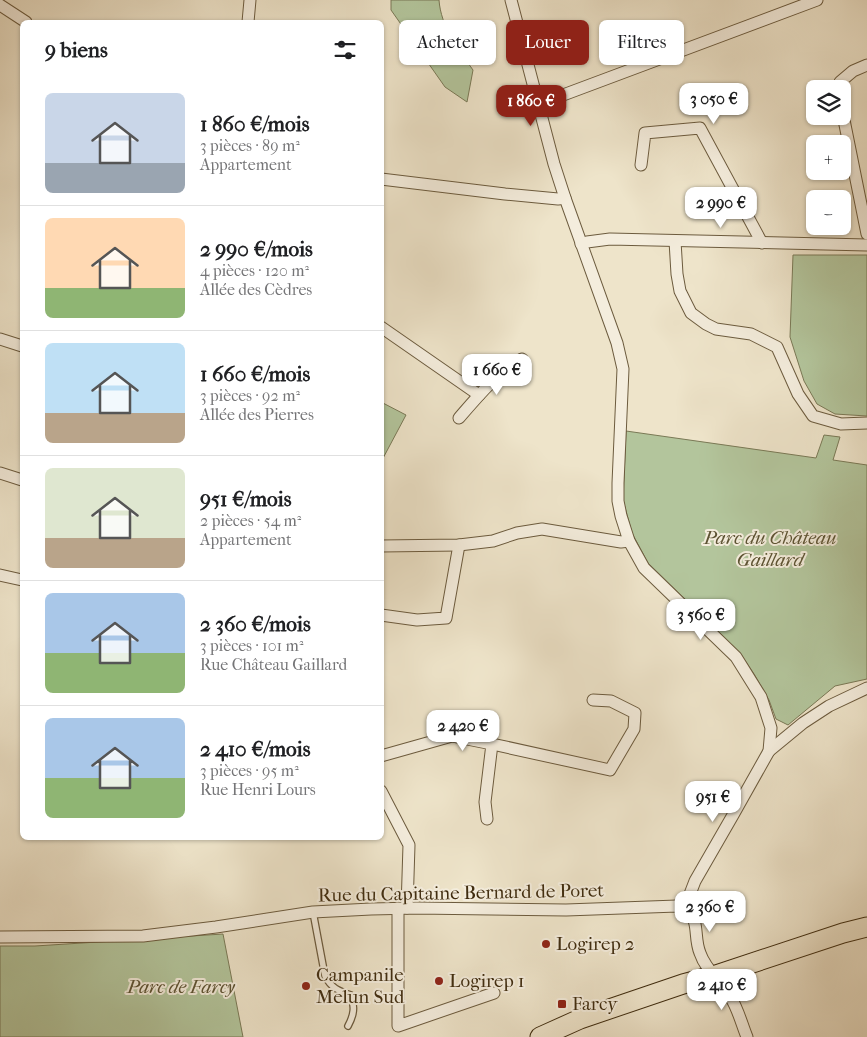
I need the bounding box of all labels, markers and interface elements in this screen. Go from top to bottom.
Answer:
chip: Acheter [399,20,496,65]
chip: Louer [506,20,589,65]
chip: Filtres [599,20,684,65]
icon: filters [331,36,359,64]
text: 9 biens [45,38,108,62]
map controls [806,80,851,235]
button: layers [806,80,851,125]
pin: 3 050 € [668,82,760,125]
pin: 1 860 € [485,84,577,127]
text: 3 050 € [690,89,738,108]
text: 1 860 € [507,91,555,110]
text: 1 860 €/mois [200,112,309,136]
icon: home [85,113,145,173]
button: + [806,135,851,180]
text: 3 pièces · 89 m² [200,136,300,155]
text: Appartement [200,155,292,174]
pin: 2 990 € [675,186,767,229]
button: − [806,190,851,235]
text: 2 990 € [696,193,746,212]
text: 2 990 €/mois [200,237,313,261]
icon: home [85,238,145,298]
text: 4 pièces · 120 m² [200,261,309,280]
text: Allée des Cèdres [200,280,312,299]
pin: 1 660 € [451,354,543,396]
text: 1 660 € [473,360,521,379]
text: 1 660 €/mois [200,362,310,386]
icon: home [85,363,145,423]
text: 3 pièces · 92 m² [200,386,300,405]
text: Allée des Pierres [200,405,314,424]
text: 951 €/mois [200,487,292,511]
icon: home [85,488,145,548]
text: 2 pièces · 54 m² [200,511,301,530]
park label: Parc du Château Gaillard [703,527,836,571]
text: Appartement [200,530,292,549]
pin: 3 560 € [655,598,747,641]
text: 3 560 € [677,605,725,624]
text: 2 360 €/mois [200,612,311,636]
icon: home [85,613,145,673]
text: 3 pièces · 101 m² [200,636,303,655]
text: Rue Château Gaillard [200,655,347,674]
pin: 2 420 € [417,710,509,752]
text: 2 420 € [437,716,489,735]
text: 2 410 €/mois [200,737,311,761]
icon: home [85,738,145,798]
text: 3 pièces · 95 m² [200,761,299,780]
text: Rue Henri Lours [200,780,316,799]
pin: 951 € [678,780,748,823]
text: 951 € [696,787,730,806]
street label: Rue du Capitaine Bernard de Poret [318,880,604,906]
pin: 2 360 € [664,890,756,933]
text: 2 360 € [686,897,734,916]
place label: Logirep 2 [556,933,635,955]
marker: Logirep 2 [540,938,552,950]
place label: Campanile Melun Sud [316,964,405,1008]
pin: 2 410 € [676,968,768,1011]
place label: Logirep 1 [449,970,525,992]
marker: Logirep 1 [433,975,445,987]
text: 2 410 € [698,975,746,994]
park label: Parc de Farcy [126,976,236,998]
marker: Campanile Melun Sud [300,980,312,992]
place label: Farcy [572,993,618,1015]
marker: Farcy [556,998,568,1010]

